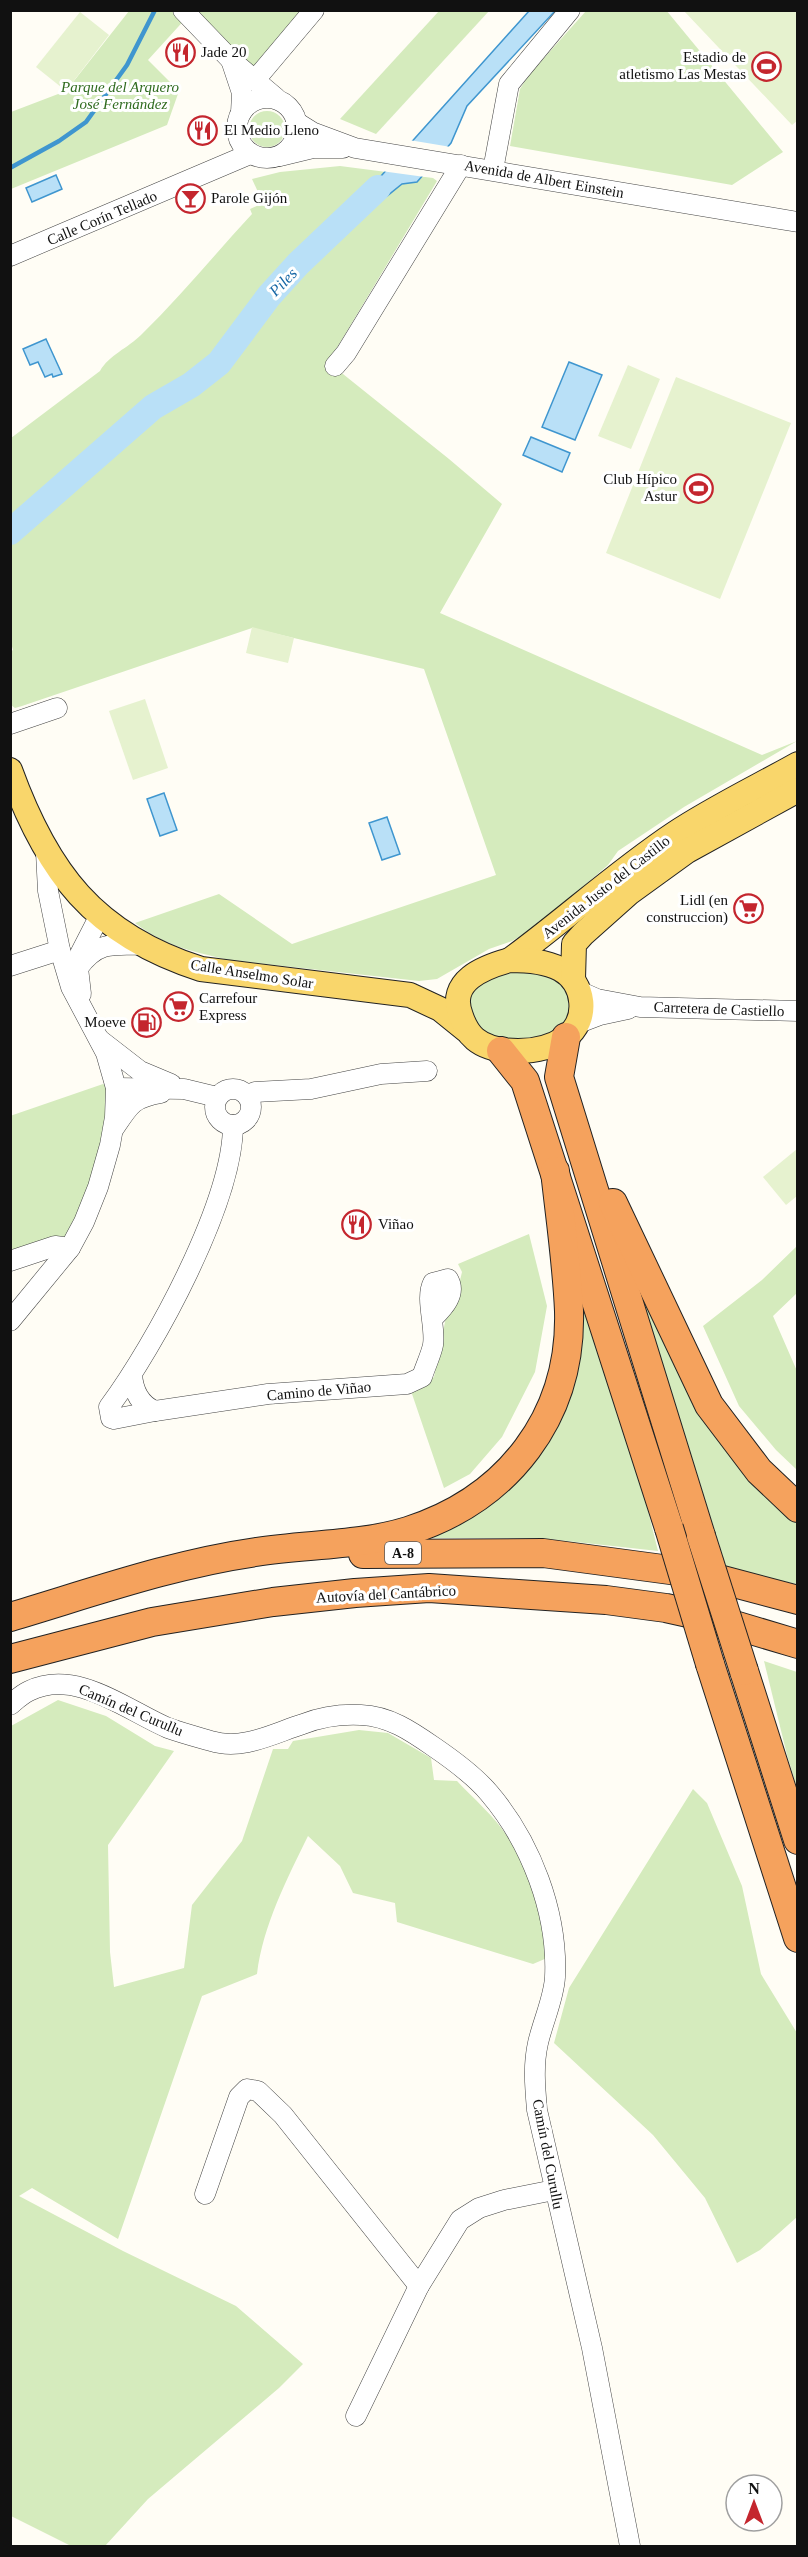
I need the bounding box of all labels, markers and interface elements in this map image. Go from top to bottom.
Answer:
restaurant icon: Jade 20 [164,36,196,68]
place label: Jade 20 [201,44,246,60]
place label: Estadio de atletismo Las Mestas [619,49,746,82]
sports icon: Estadio de atletismo Las Mestas [751,50,783,82]
park label: Parque del Arquero José Fernández [60,79,180,112]
restaurant icon: El Medio Lleno [187,114,219,146]
place label: El Medio Lleno [224,122,319,138]
street label: Avenida de Albert Einstein [463,157,626,201]
bar icon: Parole Gijón [174,182,206,214]
street label: Calle Corín Tellado [45,188,159,248]
place label: Parole Gijón [211,190,288,206]
water label: Piles [265,265,300,300]
place label: Club Hípico Astur [603,471,677,504]
sports icon: Club Hípico Astur [682,472,714,504]
street label: Avenida Justo del Castillo [539,832,673,942]
place label: Lidl (en construccion) [646,892,728,926]
supermarket icon: Lidl (en construccion) [733,893,765,925]
street label: Calle Anselmo Solar [189,956,315,992]
place label: Carrefour Express [199,990,257,1023]
supermarket icon: Carrefour Express [162,991,194,1023]
street label: Carretera de Castiello [653,999,785,1019]
fuel station icon: Moeve [131,1006,163,1038]
place label: Moeve [84,1014,126,1030]
restaurant icon: Viñao [341,1208,373,1240]
place label: Viñao [378,1216,414,1232]
street label: Camino de Viñao [266,1378,372,1404]
road number: A-8 [385,1542,421,1564]
street label: Autovía del Cantábrico [316,1582,456,1606]
street label: Camín del Curullu [76,1681,186,1739]
street label: Camín del Curullu [529,2098,567,2211]
north arrow [724,2473,784,2533]
text: N [748,2480,760,2497]

